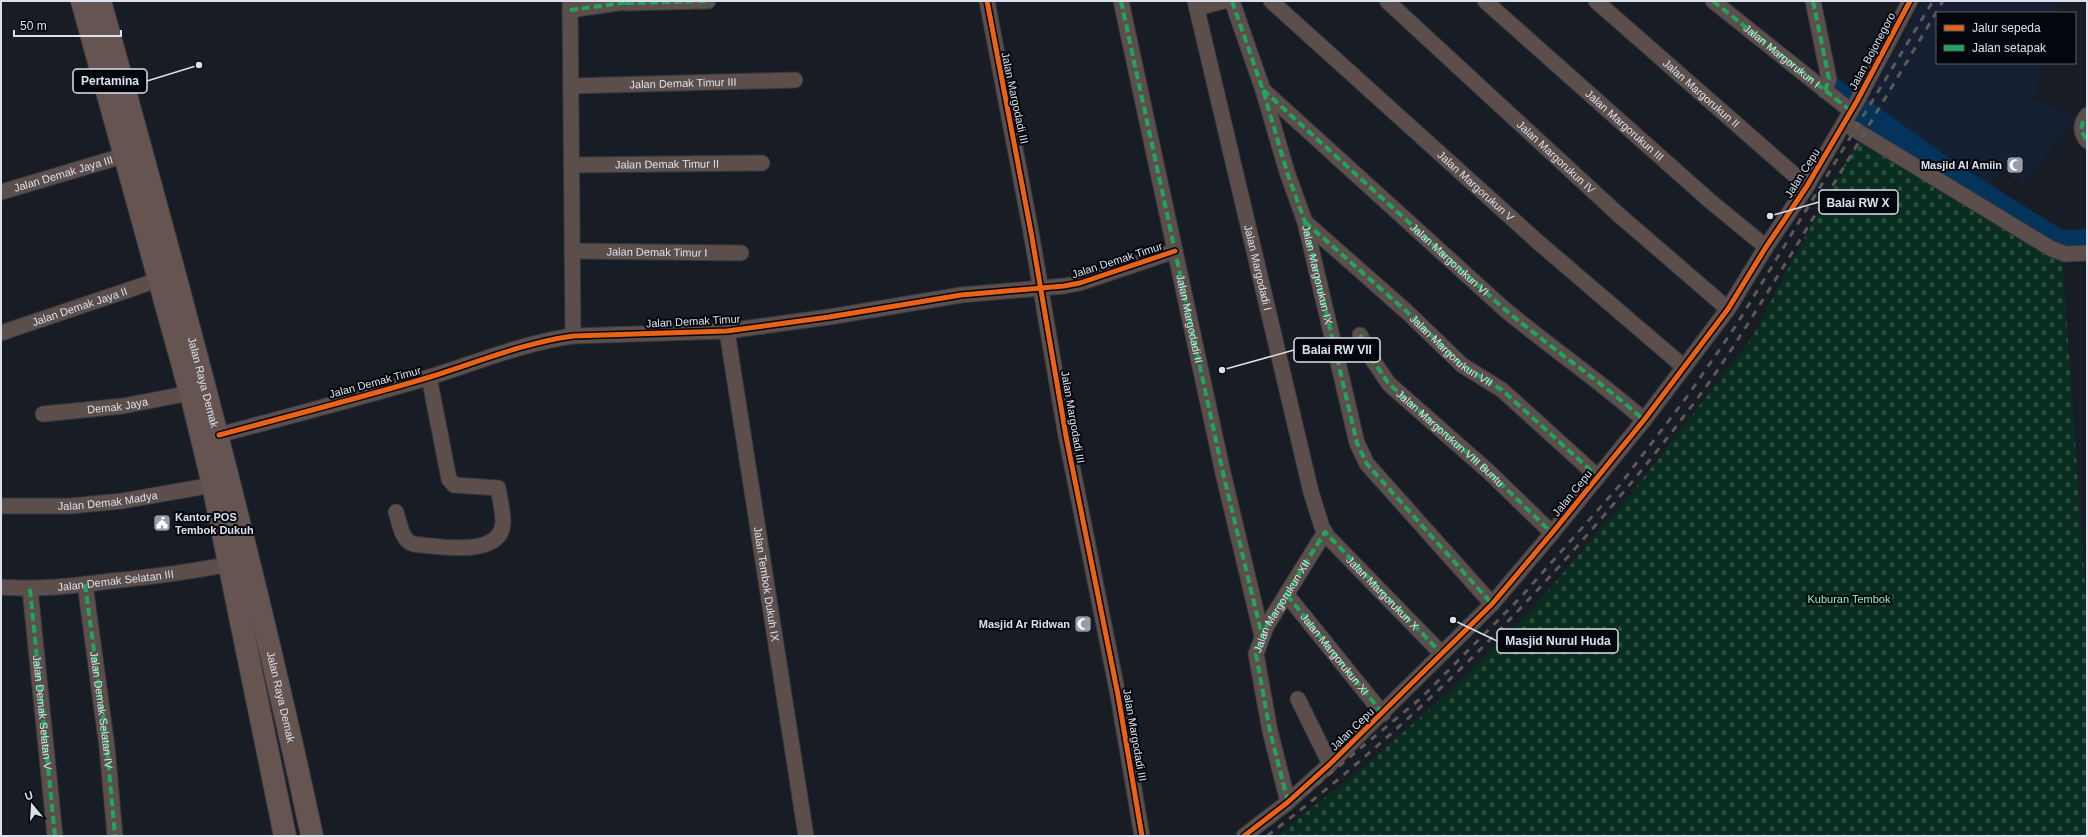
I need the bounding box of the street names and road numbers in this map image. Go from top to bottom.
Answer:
street label: Jalan Bojonegoro [1847,10,1897,92]
street label: Jalan Margorukun I [1741,22,1822,90]
street label: Jalan Margodadi III [999,51,1031,145]
street label: Jalan Margorukun II [1661,57,1742,130]
street label: Jalan Demak Timur III [629,76,737,90]
street label: Jalan Margorukun III [1583,87,1666,163]
street label: Jalan Margorukun IV [1515,118,1598,196]
street label: Jalan Cepu [1782,146,1822,200]
street label: Jalan Margorukun V [1435,148,1517,224]
street label: Jalan Demak Jaya III [12,153,114,194]
street label: Jalan Demak Timur II [615,157,719,171]
street label: Jalan Margorukun VI [1408,221,1491,298]
street label: Jalan Margodadi I [1242,224,1274,312]
street label: Jalan Margorukun IX [1300,224,1335,326]
street label: Jalan Demak Timur [1070,240,1164,280]
street label: Jalan Demak Timur I [606,245,708,259]
street label: Jalan Margodadi II [1174,273,1205,364]
street label: Jalan Demak Jaya II [30,285,129,328]
street label: Jalan Margorukun VII [1408,312,1495,389]
street label: Jalan Demak Timur [645,313,741,329]
street label: Jalan Raya Demak [186,336,221,429]
street label: Jalan Demak Timur [328,364,423,400]
street label: Jalan Margodadi III [1059,370,1087,464]
street label: Jalan Margorukun VIII Buntu [1394,388,1506,489]
street label: Demak Jaya [87,395,150,416]
street label: Jalan Cepu [1550,468,1594,518]
street label: Jalan Demak Madya [58,489,159,512]
street label: Jalan Tembok Dukuh IX [752,526,782,643]
street label: Jalan Margorukun X [1344,553,1422,633]
street label: Jalan Margorukun XII [1251,558,1312,654]
street label: Jalan Demak Selatan III [57,568,174,593]
street label: Jalan Margorukun XI [1298,611,1371,697]
street label: Jalan Raya Demak [265,650,297,744]
street label: Jalan Demak Selatan IV [88,651,115,770]
street label: Jalan Demak Selatan V [31,655,54,771]
street label: Jalan Margodadi III [1121,688,1149,782]
street label: Jalan Cepu [1328,705,1376,753]

